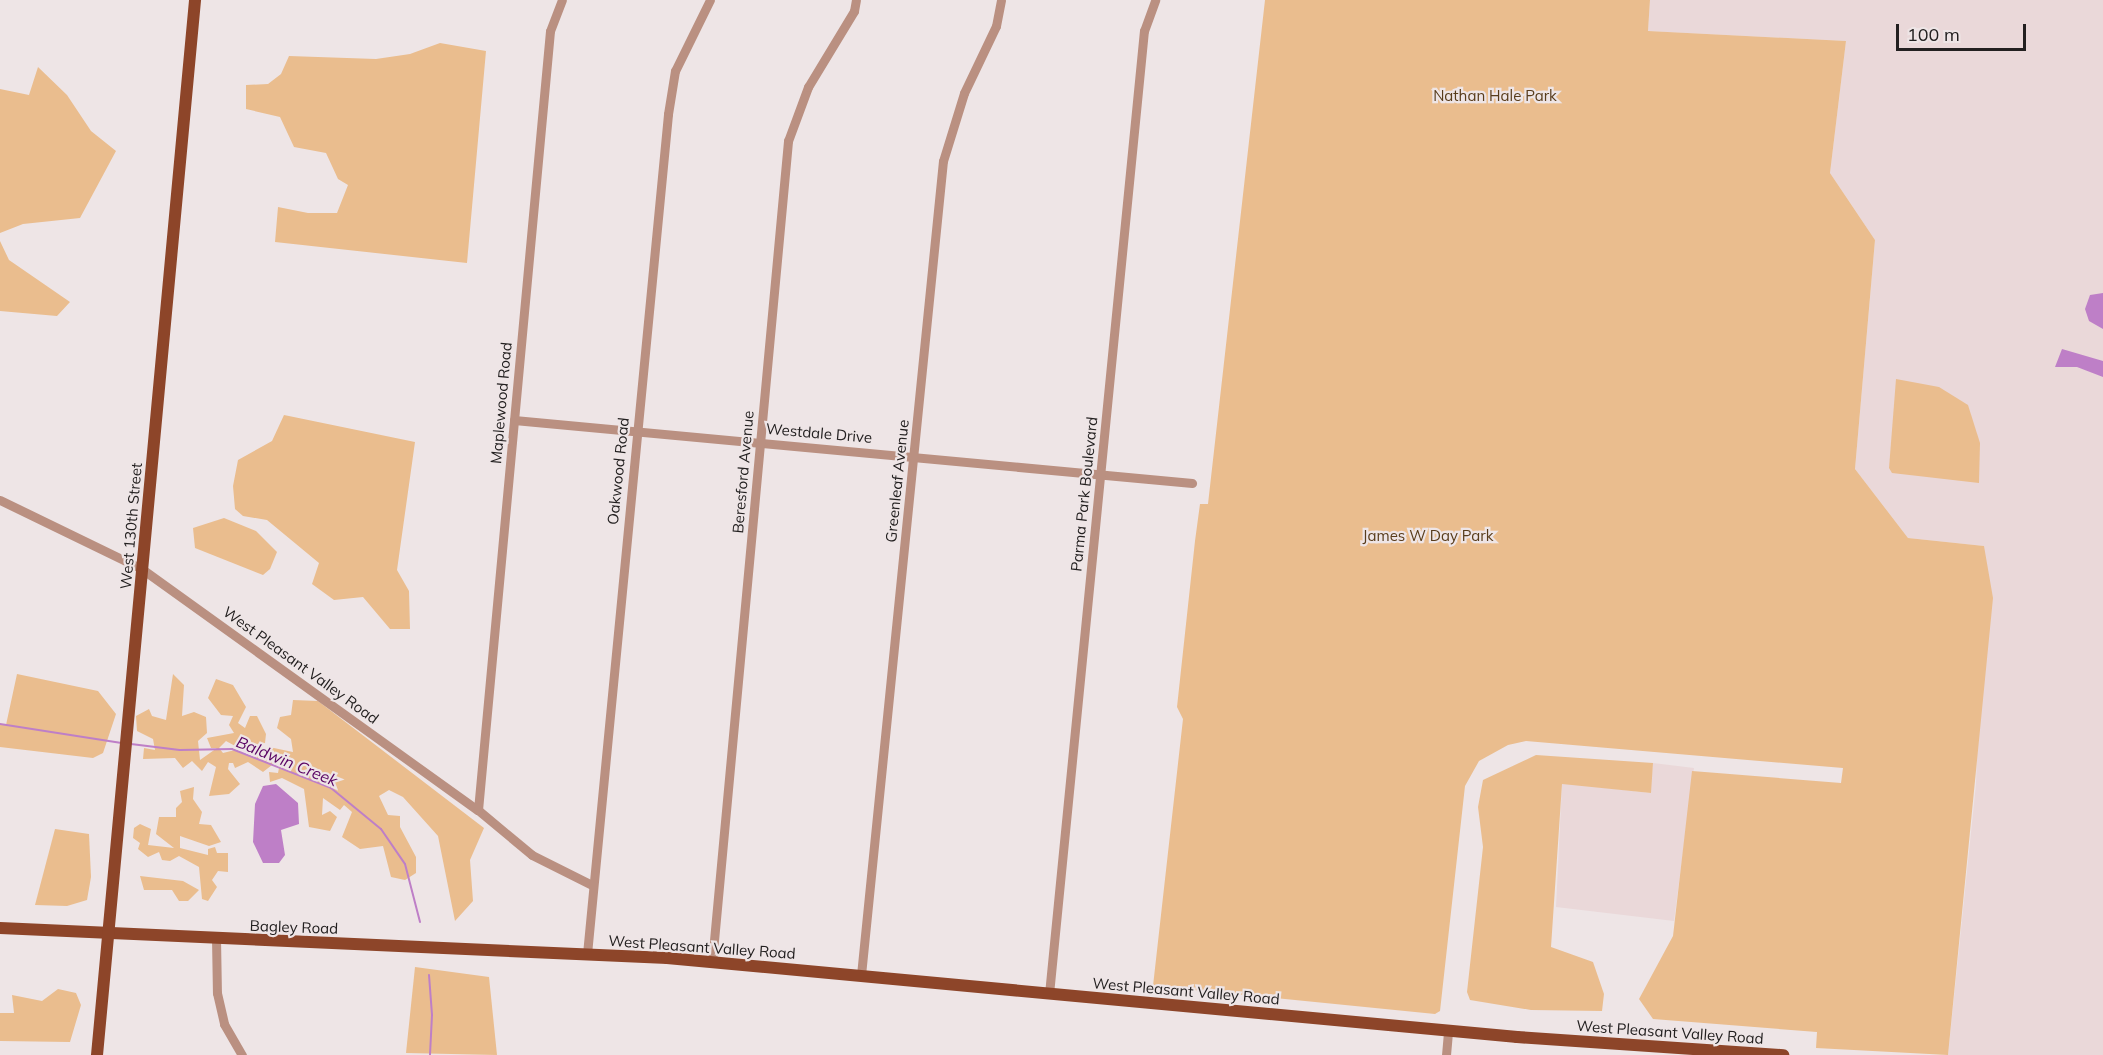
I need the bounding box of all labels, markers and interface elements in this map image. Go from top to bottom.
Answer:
scale bar [1899,12,2030,50]
text: 100 m [1907,23,1960,46]
park label: Nathan Hale Park [1433,87,1557,105]
street label: Maplewood Road [487,341,515,465]
street label: Beresford Avenue [729,410,757,534]
street label: Oakwood Road [603,416,633,526]
street label: Parma Park Boulevard [1067,416,1101,572]
street label: Westdale Drive [765,419,873,447]
street label: Greenleaf Avenue [882,419,912,543]
street label: West 130th Street [117,462,145,590]
park label: James W Day Park [1363,527,1493,545]
street label: West Pleasant Valley Road [220,603,382,727]
water label: Baldwin Creek [234,732,340,790]
street label: Bagley Road [249,916,339,938]
street label: West Pleasant Valley Road [608,931,796,963]
street label: West Pleasant Valley Road [1092,974,1280,1008]
street label: West Pleasant Valley Road [1576,1016,1764,1048]

